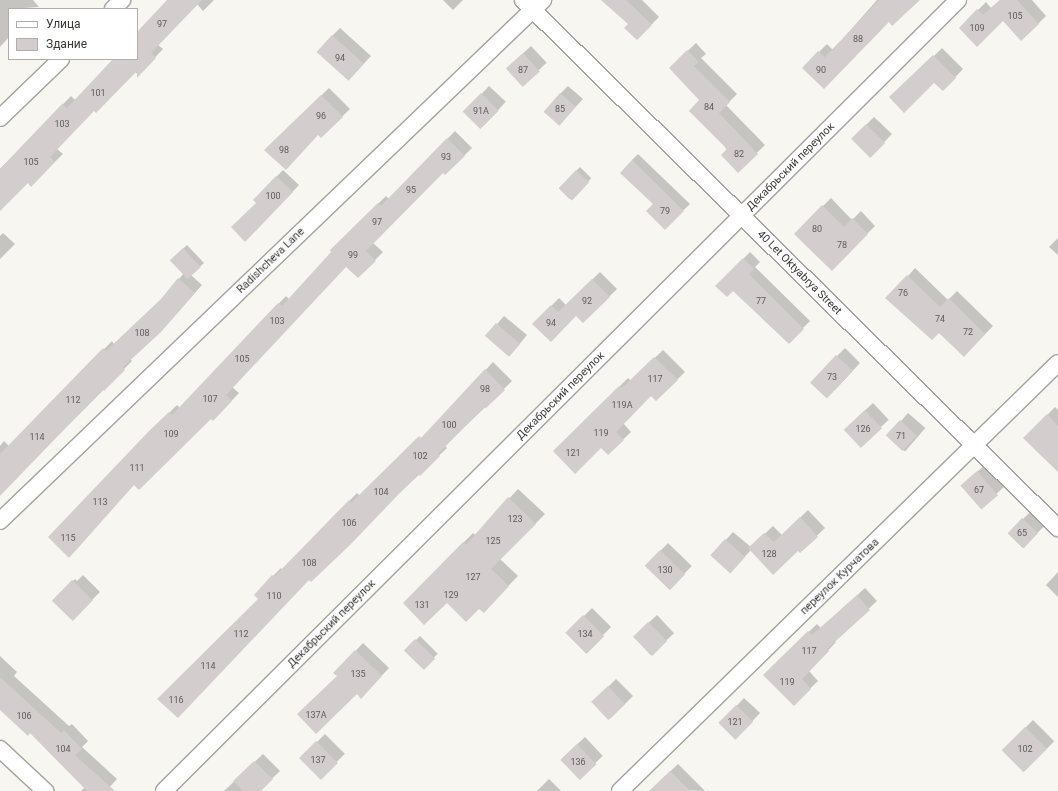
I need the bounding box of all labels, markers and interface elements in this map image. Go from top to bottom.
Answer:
legend [8,8,138,60]
house number: 105 [1007,11,1023,21]
text: Улица [46,17,81,31]
house number: 97 [157,19,167,29]
house number: 109 [969,23,985,33]
house number: 88 [853,34,863,44]
text: Здание [46,37,87,51]
house number: 94 [335,53,345,63]
house number: 87 [518,65,528,75]
house number: 90 [816,65,826,75]
house number: 101 [90,88,106,98]
house number: 84 [704,102,714,112]
house number: 85 [555,104,565,114]
house number: 91А [473,106,489,116]
house number: 96 [316,111,326,121]
house number: 103 [54,119,70,129]
street label: Декабрьский переулок [744,120,838,214]
house number: 98 [279,145,289,155]
house number: 82 [734,149,744,159]
house number: 93 [441,152,451,162]
house number: 105 [23,157,39,167]
house number: 95 [406,185,416,195]
house number: 100 [265,191,281,201]
house number: 79 [660,206,670,216]
house number: 97 [372,217,382,227]
house number: 80 [812,224,822,234]
street label: Radishcheva Lane [235,225,307,297]
street label: 40 Let Oktyabrya Street [754,228,844,318]
house number: 78 [837,240,847,250]
house number: 99 [348,250,358,260]
house number: 76 [898,288,908,298]
house number: 92 [582,296,592,306]
house number: 77 [756,296,766,306]
house number: 74 [935,314,945,324]
house number: 103 [269,316,285,326]
house number: 94 [546,318,556,328]
house number: 72 [963,327,973,337]
house number: 108 [134,328,150,338]
street label: Декабрьский переулок [514,349,608,443]
house number: 105 [234,354,250,364]
house number: 73 [827,372,837,382]
house number: 117 [647,374,663,384]
house number: 98 [480,384,490,394]
house number: 107 [202,394,218,404]
house number: 112 [65,395,81,405]
house number: 119А [611,400,633,410]
house number: 100 [441,420,457,430]
house number: 126 [855,424,871,434]
house number: 119 [593,428,609,438]
house number: 109 [163,429,179,439]
house number: 71 [896,431,906,441]
house number: 114 [29,432,45,442]
house number: 121 [565,448,581,458]
house number: 102 [412,451,428,461]
house number: 111 [129,463,145,473]
house number: 67 [974,485,984,495]
house number: 104 [373,487,389,497]
house number: 113 [92,497,108,507]
house number: 123 [507,514,523,524]
house number: 106 [341,518,357,528]
house number: 65 [1017,528,1027,538]
house number: 115 [60,533,76,543]
house number: 125 [485,536,501,546]
street label: переулок Курчатова [798,536,882,618]
house number: 128 [761,549,777,559]
house number: 108 [301,558,317,568]
house number: 130 [657,565,673,575]
house number: 127 [465,572,481,582]
street label: Декабрьский переулок [285,577,379,671]
house number: 129 [443,590,459,600]
house number: 110 [266,591,282,601]
house number: 131 [414,600,430,610]
house number: 112 [233,629,249,639]
house number: 134 [577,629,593,639]
house number: 117 [801,646,817,656]
house number: 114 [200,661,216,671]
house number: 135 [350,669,366,679]
house number: 119 [779,677,795,687]
house number: 116 [168,695,184,705]
house number: 137А [305,710,327,720]
house number: 106 [16,711,32,721]
house number: 121 [727,717,743,727]
house number: 104 [55,744,71,754]
house number: 102 [1017,744,1033,754]
house number: 137 [310,755,326,765]
house number: 136 [570,757,586,767]

